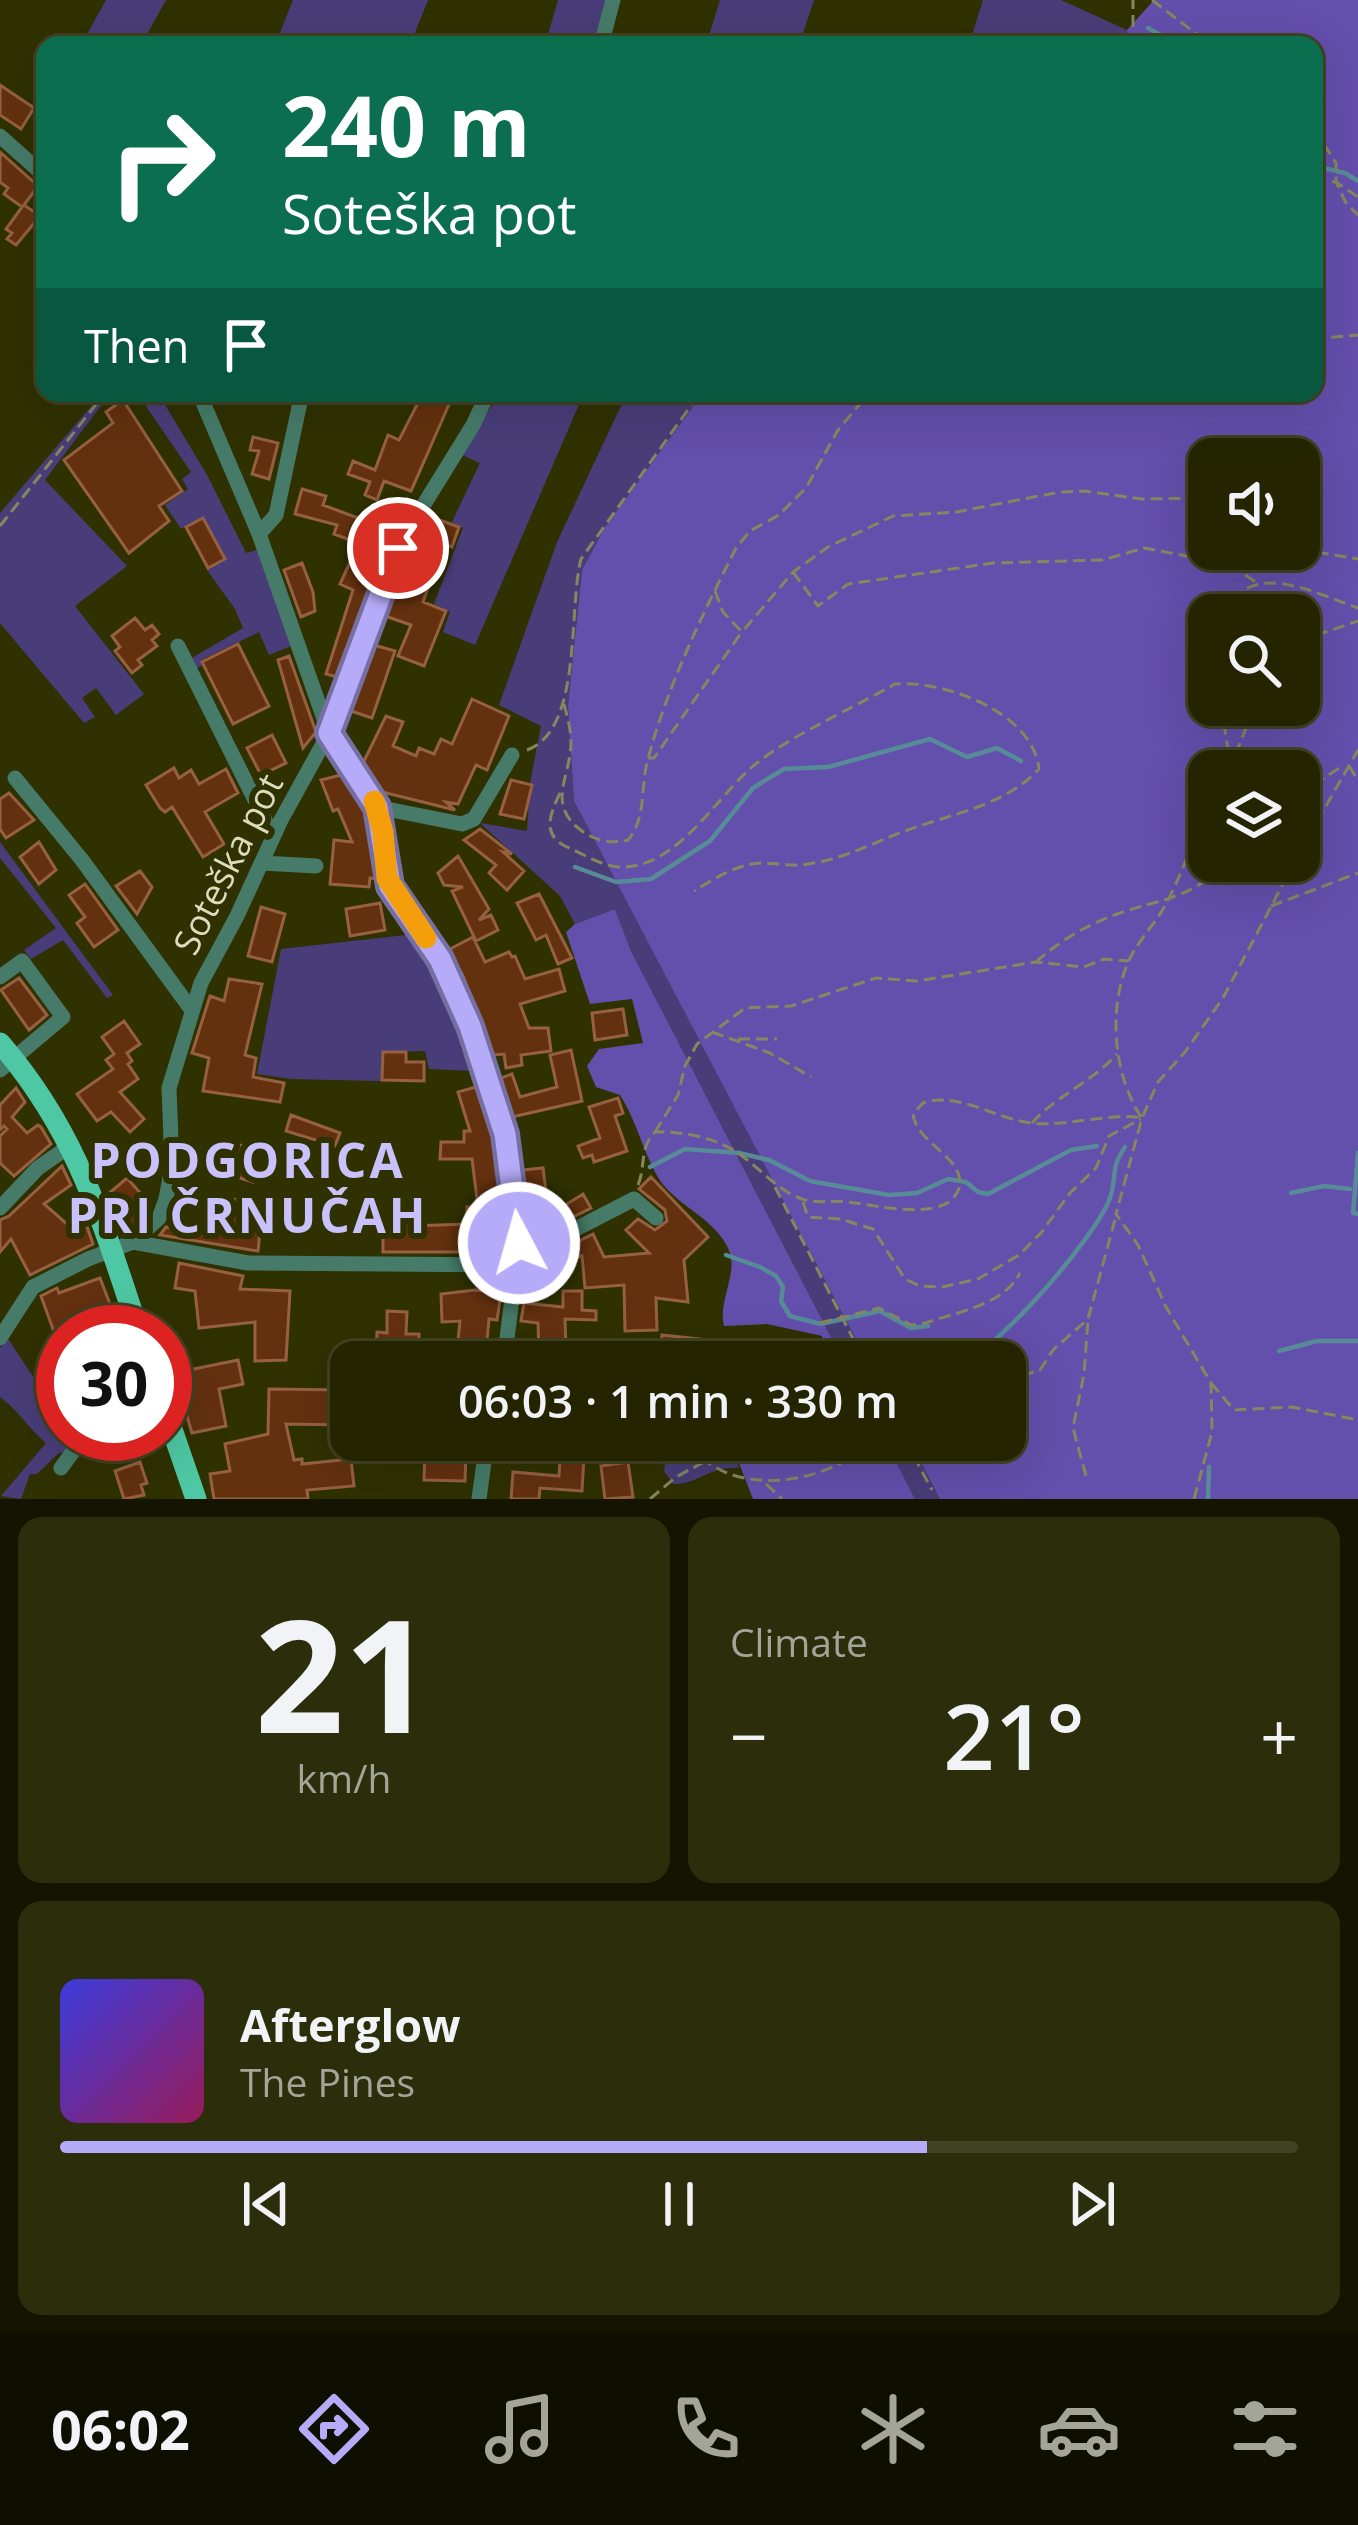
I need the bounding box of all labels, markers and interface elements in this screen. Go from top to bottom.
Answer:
text: 240 m [282,67,530,182]
icon: right [84,84,240,240]
text: Soteška pot [282,176,577,250]
icon: arrive [213,312,279,378]
text: Then [84,315,189,376]
map controls [1188,438,1320,882]
button: sound [1188,438,1320,570]
pin [347,497,449,599]
icon: arrive [365,515,431,581]
button: search [1188,594,1320,726]
button: layers [1188,750,1320,882]
street label: Soteška pot [161,765,294,962]
district label: PODGORICA PRI ČRNUČAH [67,1127,429,1247]
position arrow [456,1180,582,1306]
speed limit sign: 30 [36,1305,192,1461]
text: 06:03 · 1 min · 330 m [458,1370,898,1431]
text: 21 [255,1566,433,1779]
text: Climate [730,1615,868,1668]
text: 21° [943,1674,1085,1796]
text: − [730,1690,768,1780]
text: + [1260,1690,1298,1780]
text: km/h [297,1751,391,1804]
text: Afterglow [240,1994,461,2055]
text: The Pines [240,2055,415,2108]
icon: previous [233,2171,299,2237]
icon: pause [646,2171,712,2237]
icon: next [1059,2171,1125,2237]
icon: directions [292,2387,376,2471]
icon: music [478,2387,562,2471]
icon: phone [664,2387,748,2471]
icon: climate [851,2387,935,2471]
icon: car [1037,2387,1121,2471]
icon: filters [1223,2387,1307,2471]
text: 06:02 [51,2392,190,2466]

